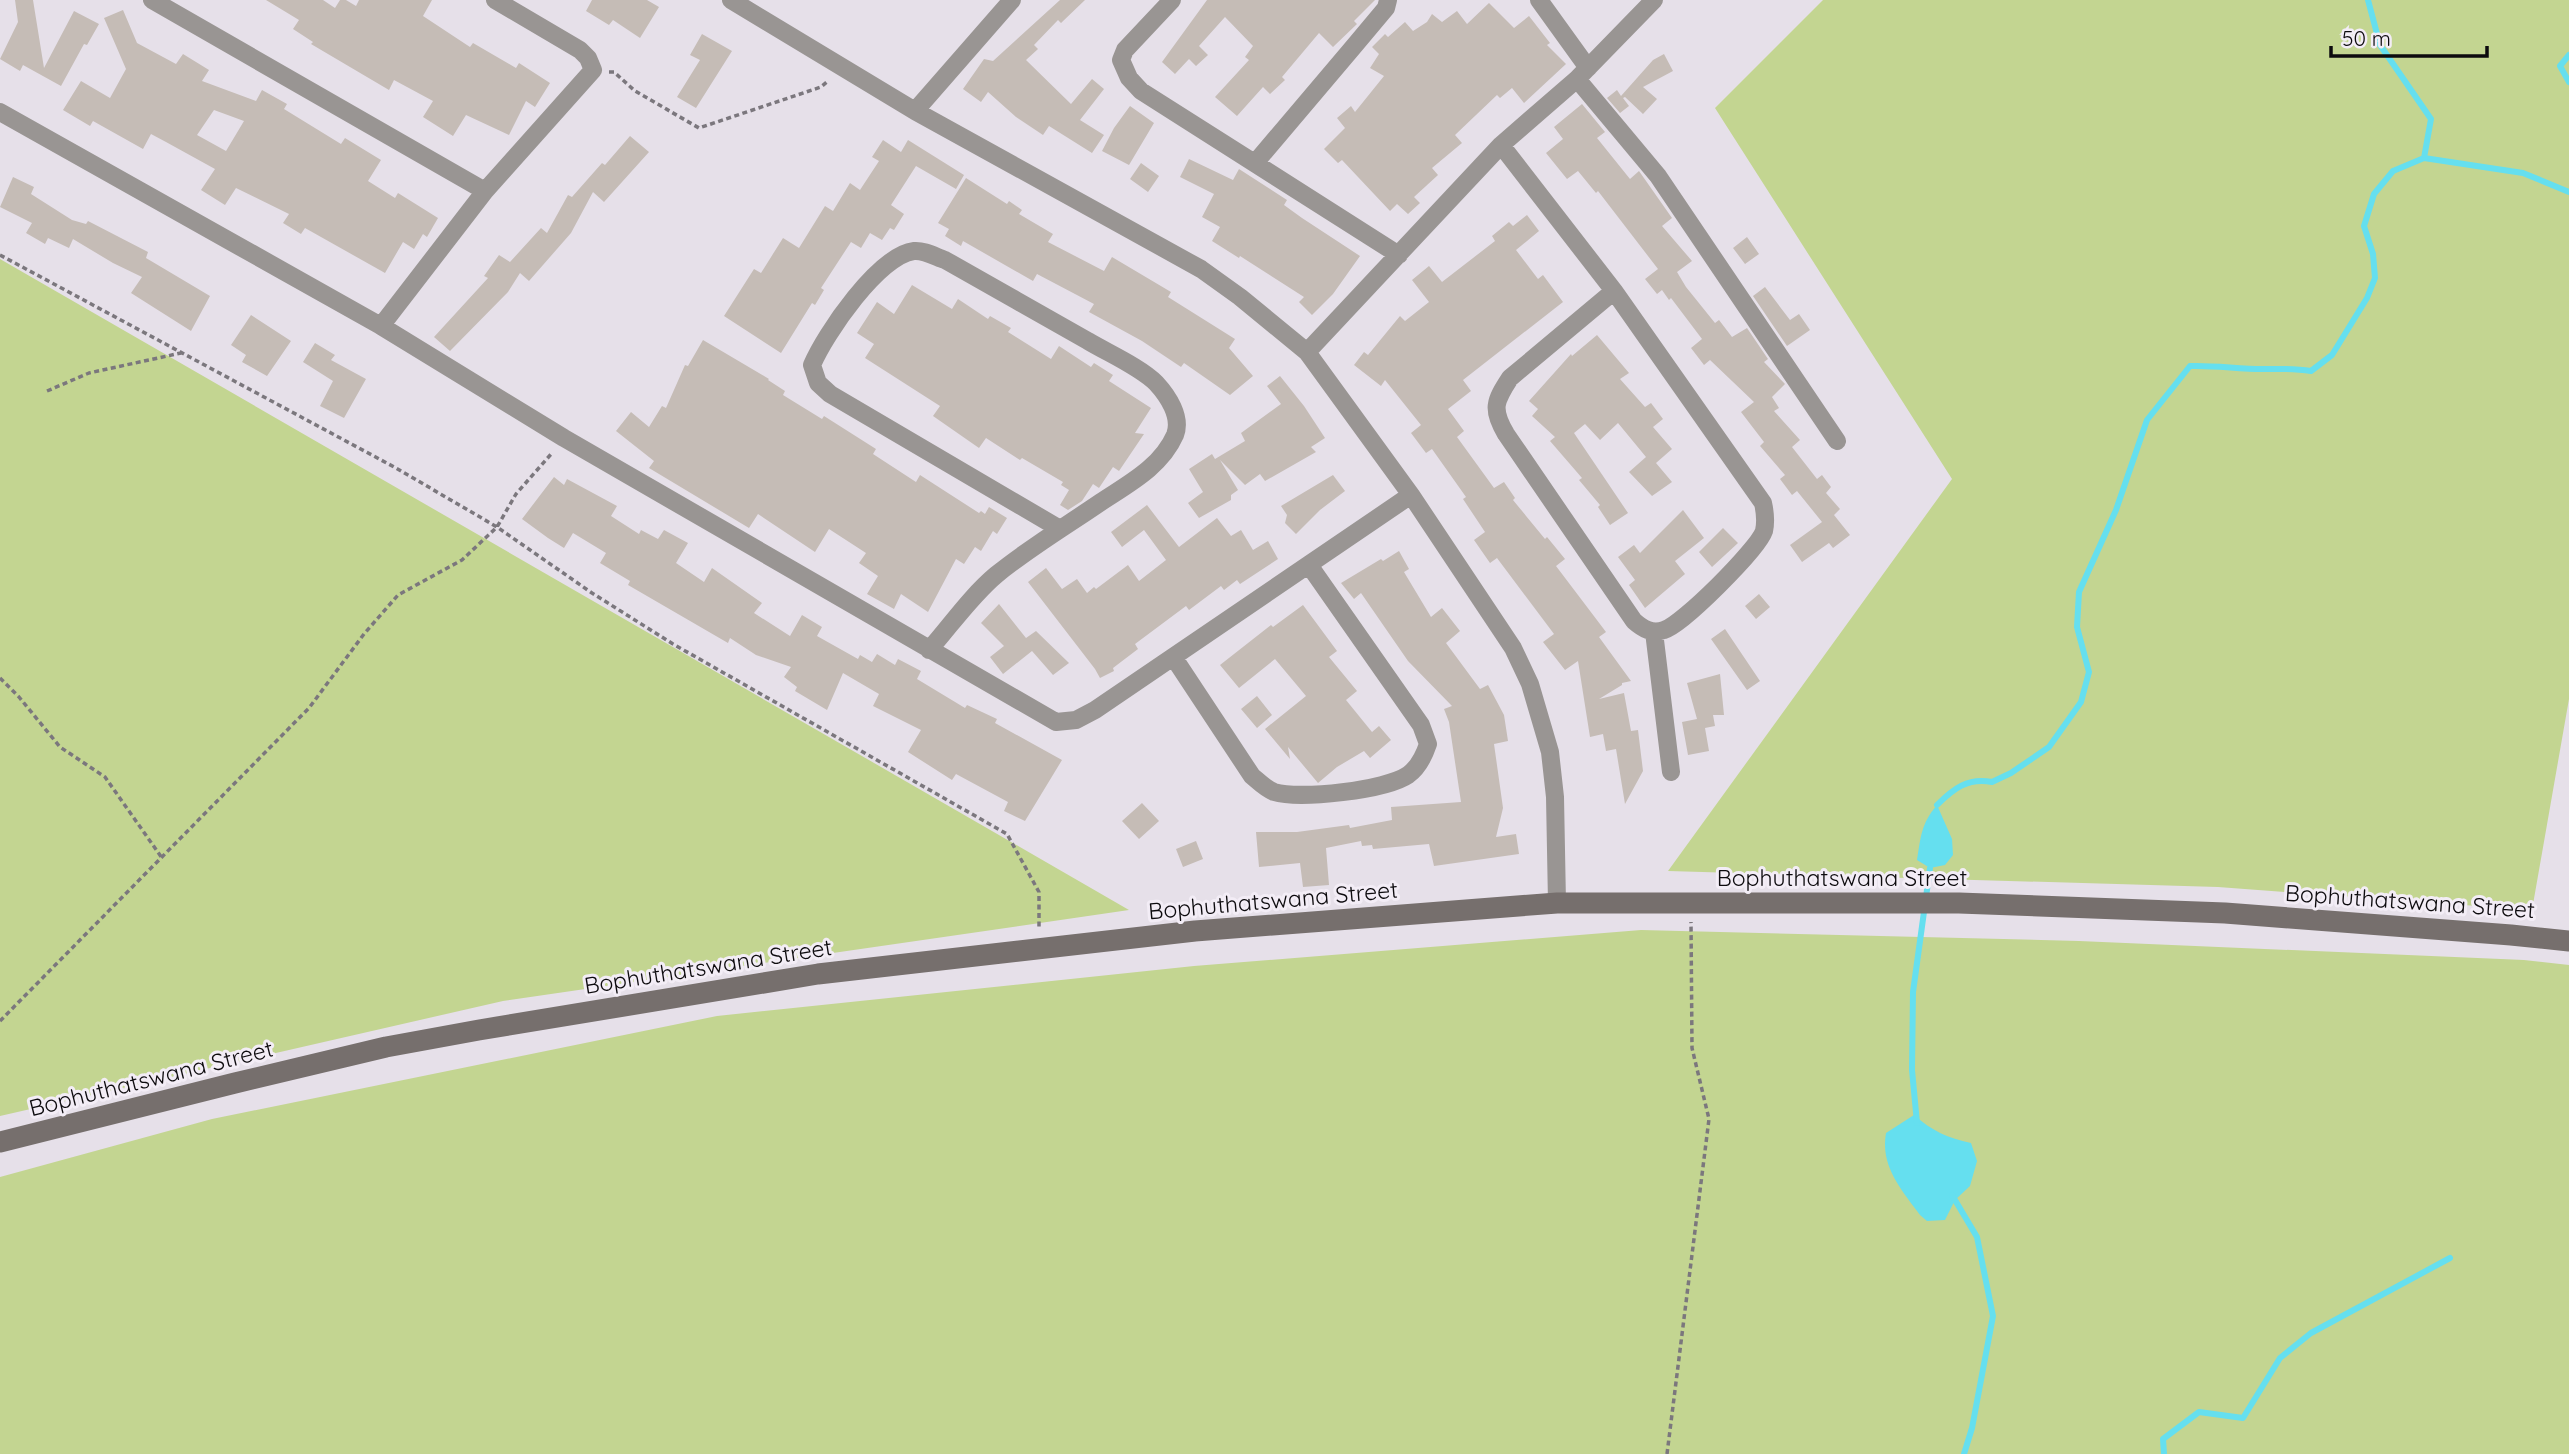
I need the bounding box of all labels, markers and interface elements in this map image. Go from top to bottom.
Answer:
scale bar [2331,14,2487,58]
text: 50 m [2342,25,2391,51]
street label: Bophuthatswana Street [1717,863,1967,892]
street label: Bophuthatswana Street [1147,875,1399,925]
street label: Bophuthatswana Street [2284,878,2536,924]
street label: Bophuthatswana Street [582,932,834,1000]
street label: Bophuthatswana Street [26,1034,276,1122]

